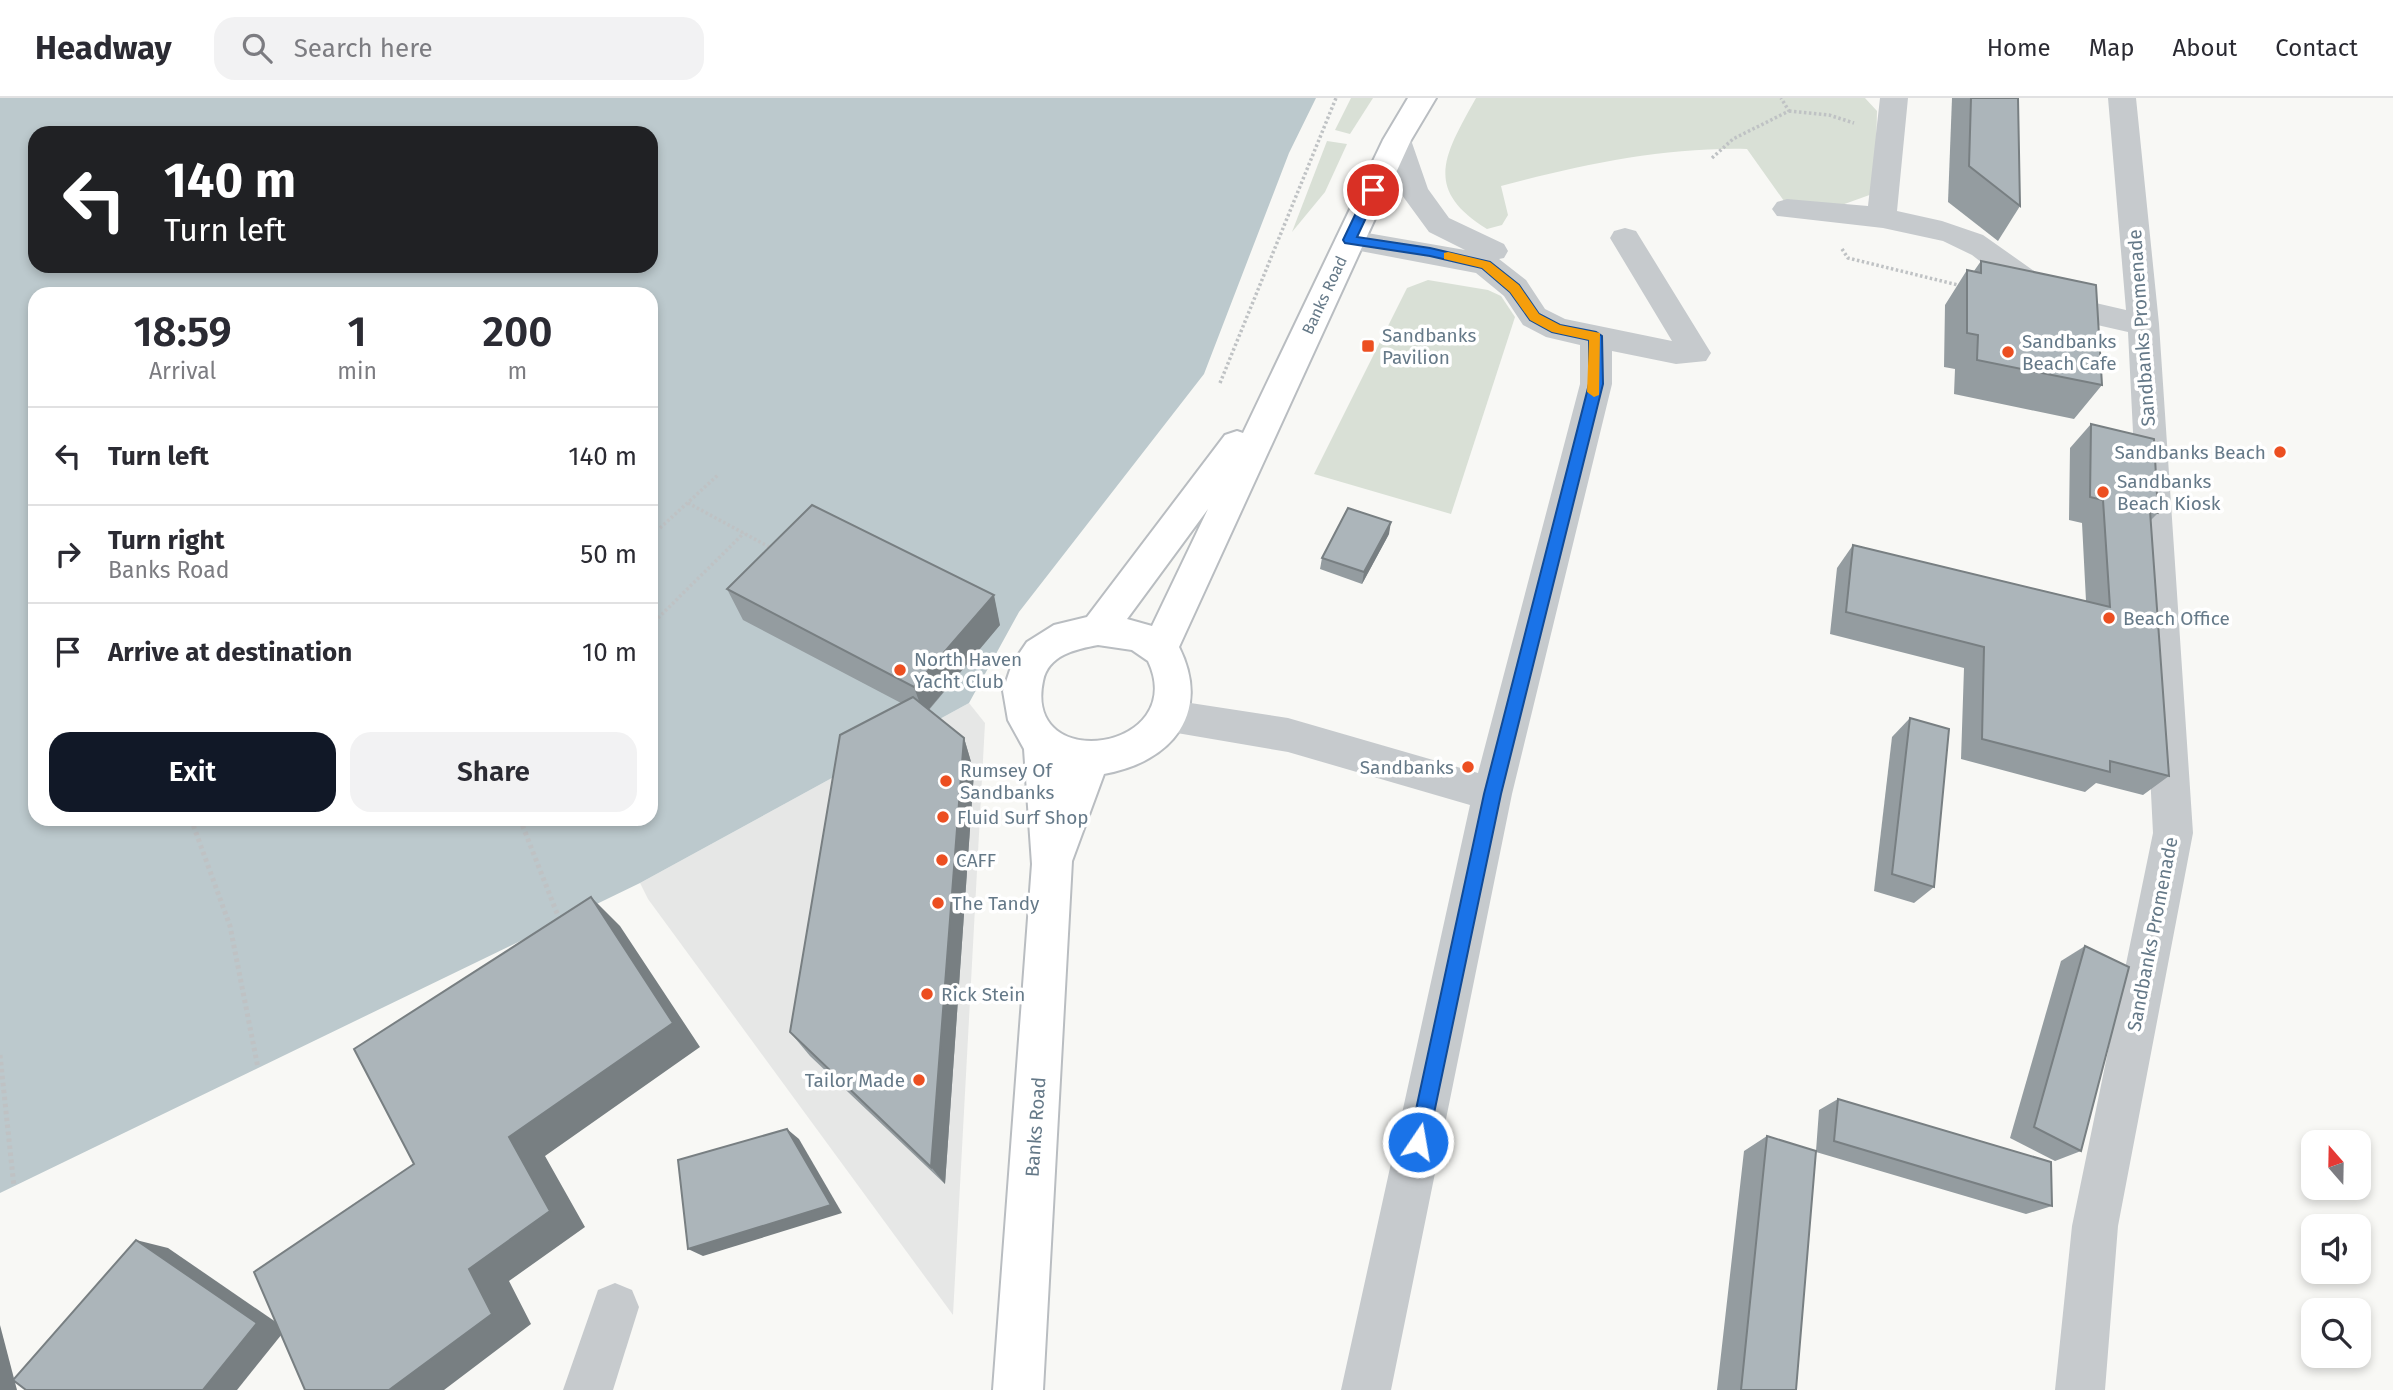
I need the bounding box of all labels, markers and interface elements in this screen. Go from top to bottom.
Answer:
search box [214,17,704,80]
text: Headway [35,28,172,68]
icon: search [238,29,276,67]
text: Search here [294,33,433,64]
text: Home [1987,34,2051,62]
text: Map [2089,34,2135,62]
text: About [2173,34,2237,62]
text: Contact [2275,34,2358,62]
text: 140 m [164,151,296,210]
icon: left [49,154,140,245]
pin [1343,160,1403,220]
icon: arrive [1354,171,1392,209]
text: Turn left [164,211,286,249]
street label: Sandbanks Promenade [2123,229,2160,427]
street label: Banks Road [1298,253,1351,338]
text: 18:59 [133,307,232,357]
text: 1 [348,307,367,357]
text: 200 [482,307,553,357]
place label: Sandbanks Pavilion [1382,324,1476,369]
place label: Sandbanks Beach Cafe [2022,330,2117,375]
marker: Sandbanks Pavilion [1360,338,1376,354]
marker: Sandbanks Beach Cafe [2000,344,2016,360]
text: Arrival [149,357,216,385]
text: min [337,357,377,385]
text: m [508,357,527,385]
icon: left [49,437,87,475]
text: Turn left [108,441,209,472]
text: 140 m [568,441,637,472]
place label: Sandbanks Beach [2114,441,2266,464]
marker: Sandbanks Beach [2272,444,2288,460]
place label: Sandbanks Beach Kiosk [2117,470,2221,515]
marker: Sandbanks Beach Kiosk [2095,484,2111,500]
text: Turn right [108,525,225,556]
icon: right [49,535,87,573]
text: 50 m [580,539,637,570]
text: Banks Road [108,556,230,584]
place label: Beach Office [2123,607,2230,630]
marker: Beach Office [2101,610,2117,626]
icon: arrive [49,633,87,671]
text: Arrive at destination [108,637,352,668]
text: 10 m [582,637,637,668]
place label: North Haven Yacht Club [914,648,1022,693]
marker: North Haven Yacht Club [892,662,908,678]
button: Exit [49,732,336,812]
button: Share [350,732,637,812]
place label: Sandbanks [1360,756,1454,779]
place label: Rumsey Of Sandbanks [960,759,1054,804]
marker: Sandbanks [1460,759,1476,775]
marker: Rumsey Of Sandbanks [938,773,954,789]
place label: Fluid Surf Shop [957,806,1089,829]
marker: Fluid Surf Shop [935,809,951,825]
street label: Sandbanks Promenade [2122,835,2183,1033]
place label: CAFF [956,849,996,872]
marker: CAFF [934,852,950,868]
place label: The Tandy [952,892,1040,915]
marker: The Tandy [930,895,946,911]
place label: Rick Stein [941,983,1025,1006]
marker: Rick Stein [919,986,935,1002]
place label: Tailor Made [805,1069,905,1092]
marker: Tailor Made [911,1072,927,1088]
street label: Banks Road [1021,1076,1050,1178]
position arrow [1381,1105,1455,1179]
north arrow [2301,1130,2371,1200]
map controls [2301,1130,2371,1368]
button: sound [2301,1214,2371,1284]
button: search [2301,1298,2371,1368]

